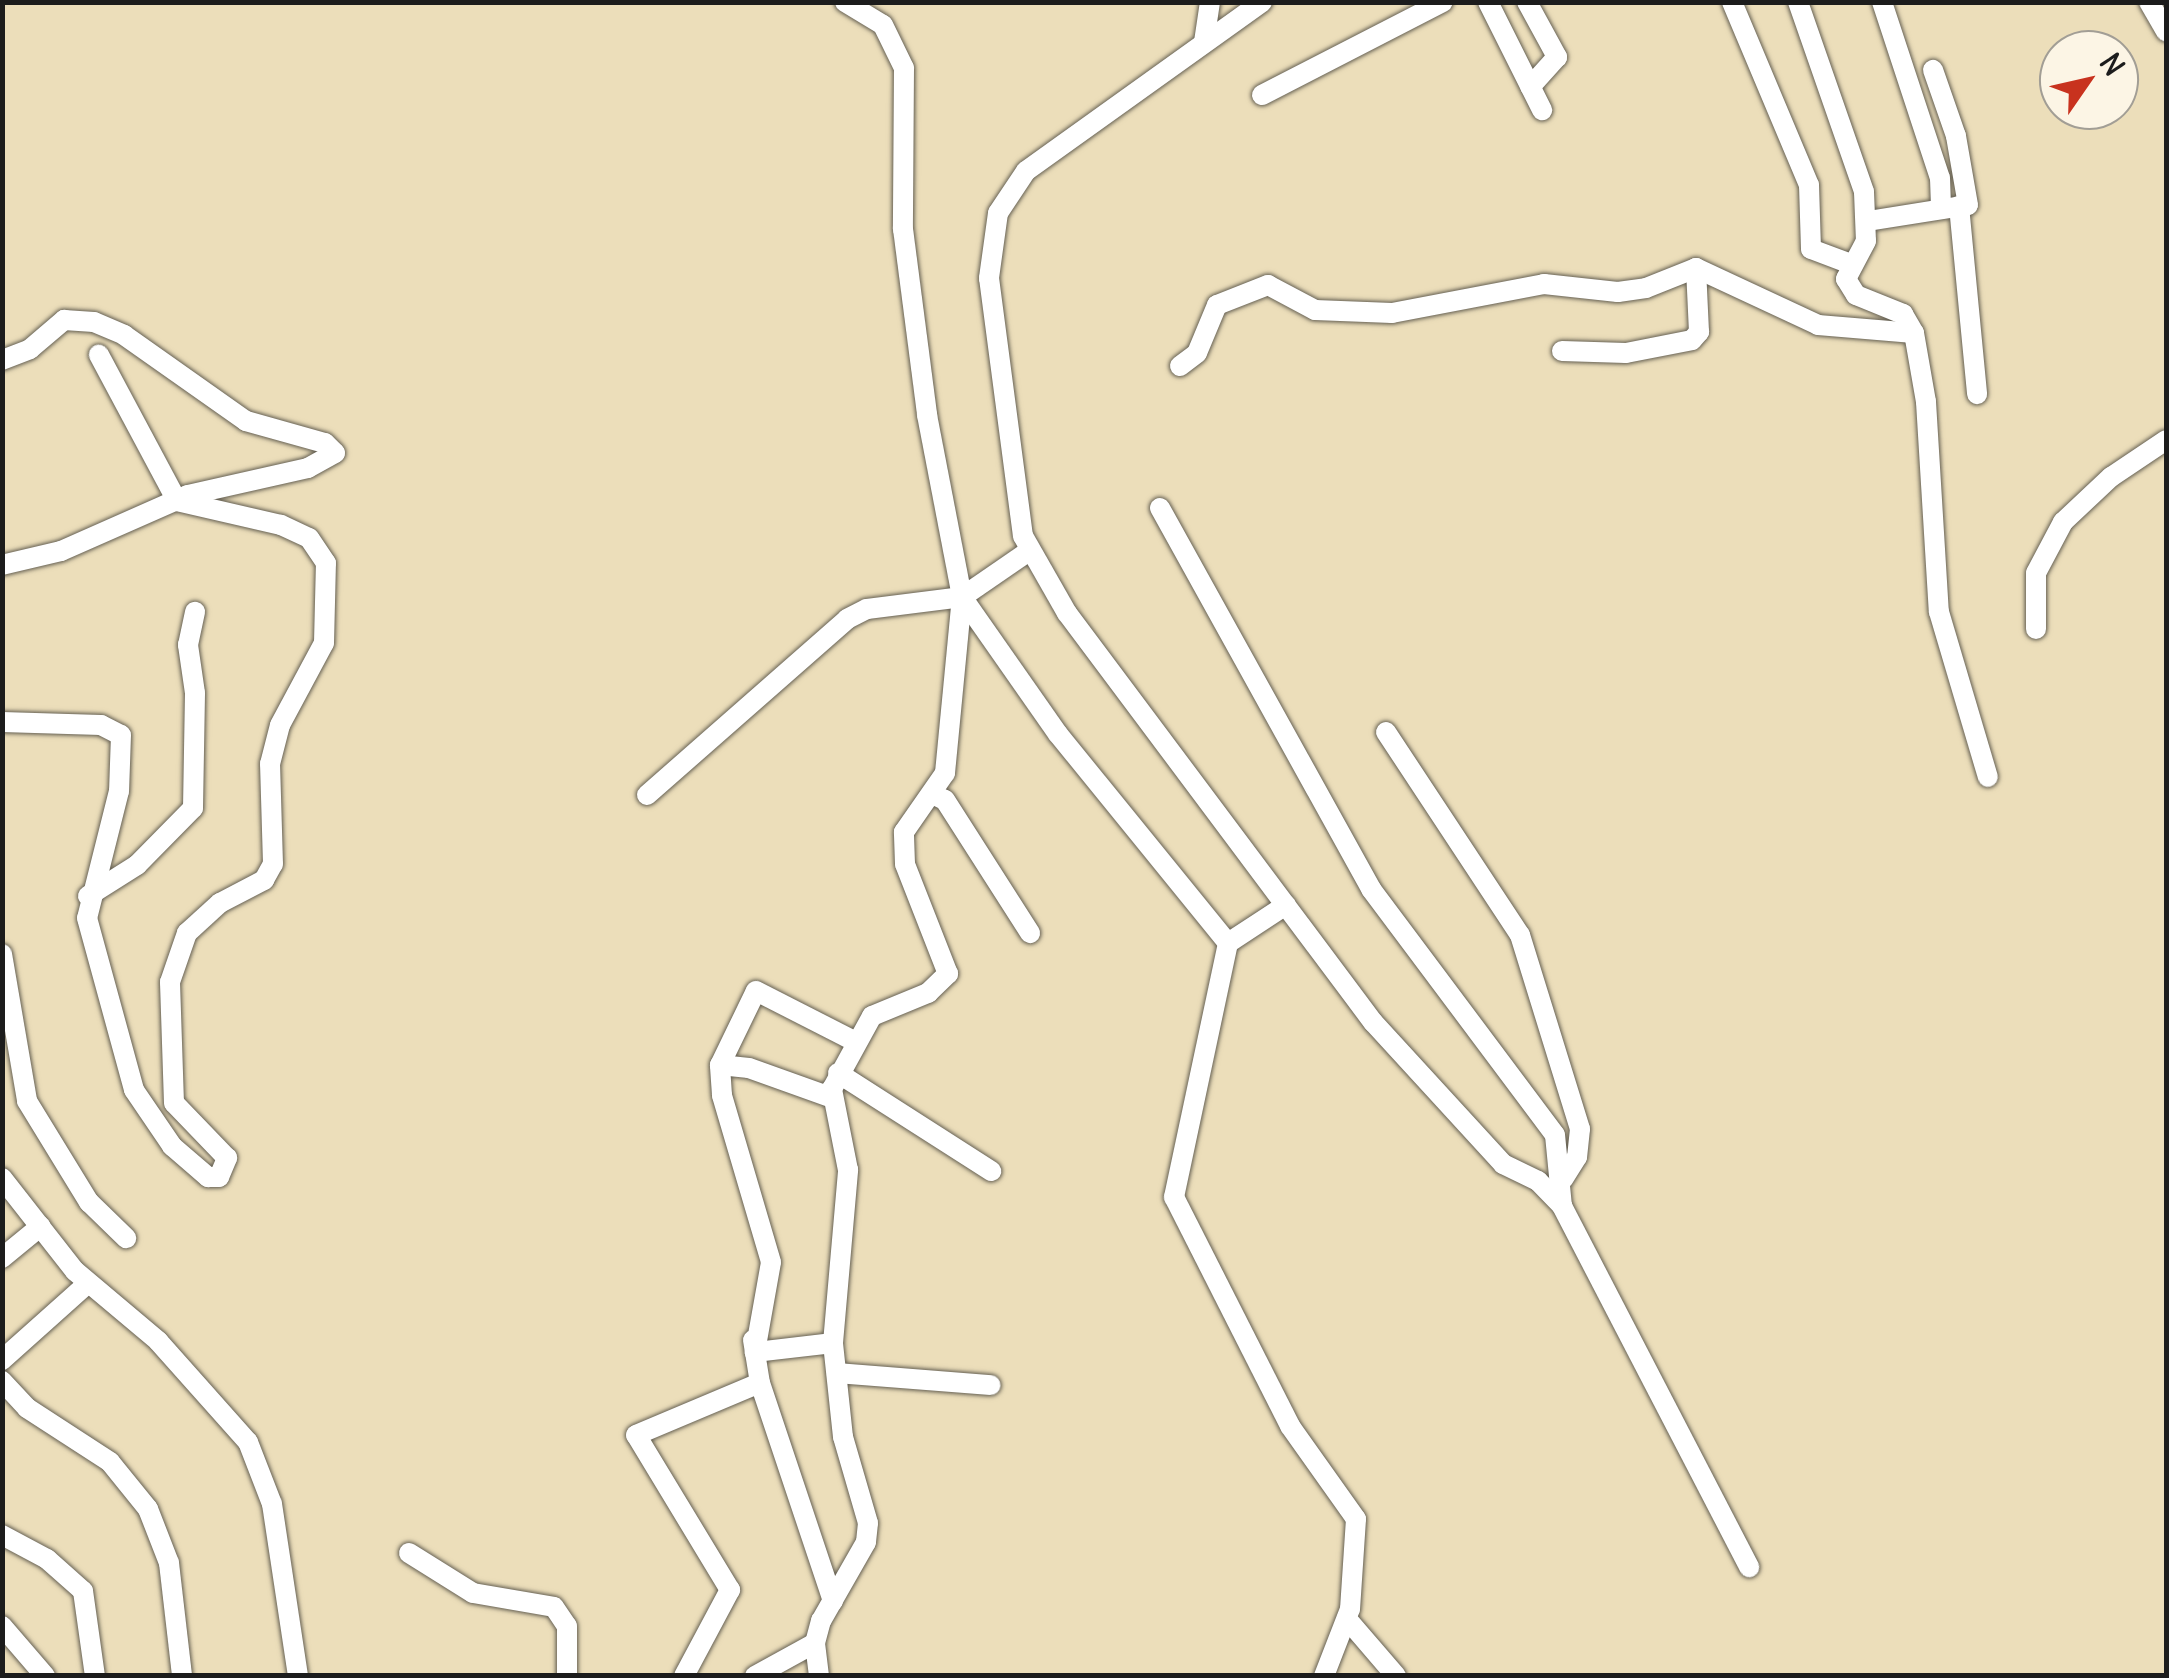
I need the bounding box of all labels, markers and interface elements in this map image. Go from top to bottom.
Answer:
north arrow [2039,30,2139,130]
text: N [2092,46,2133,82]

